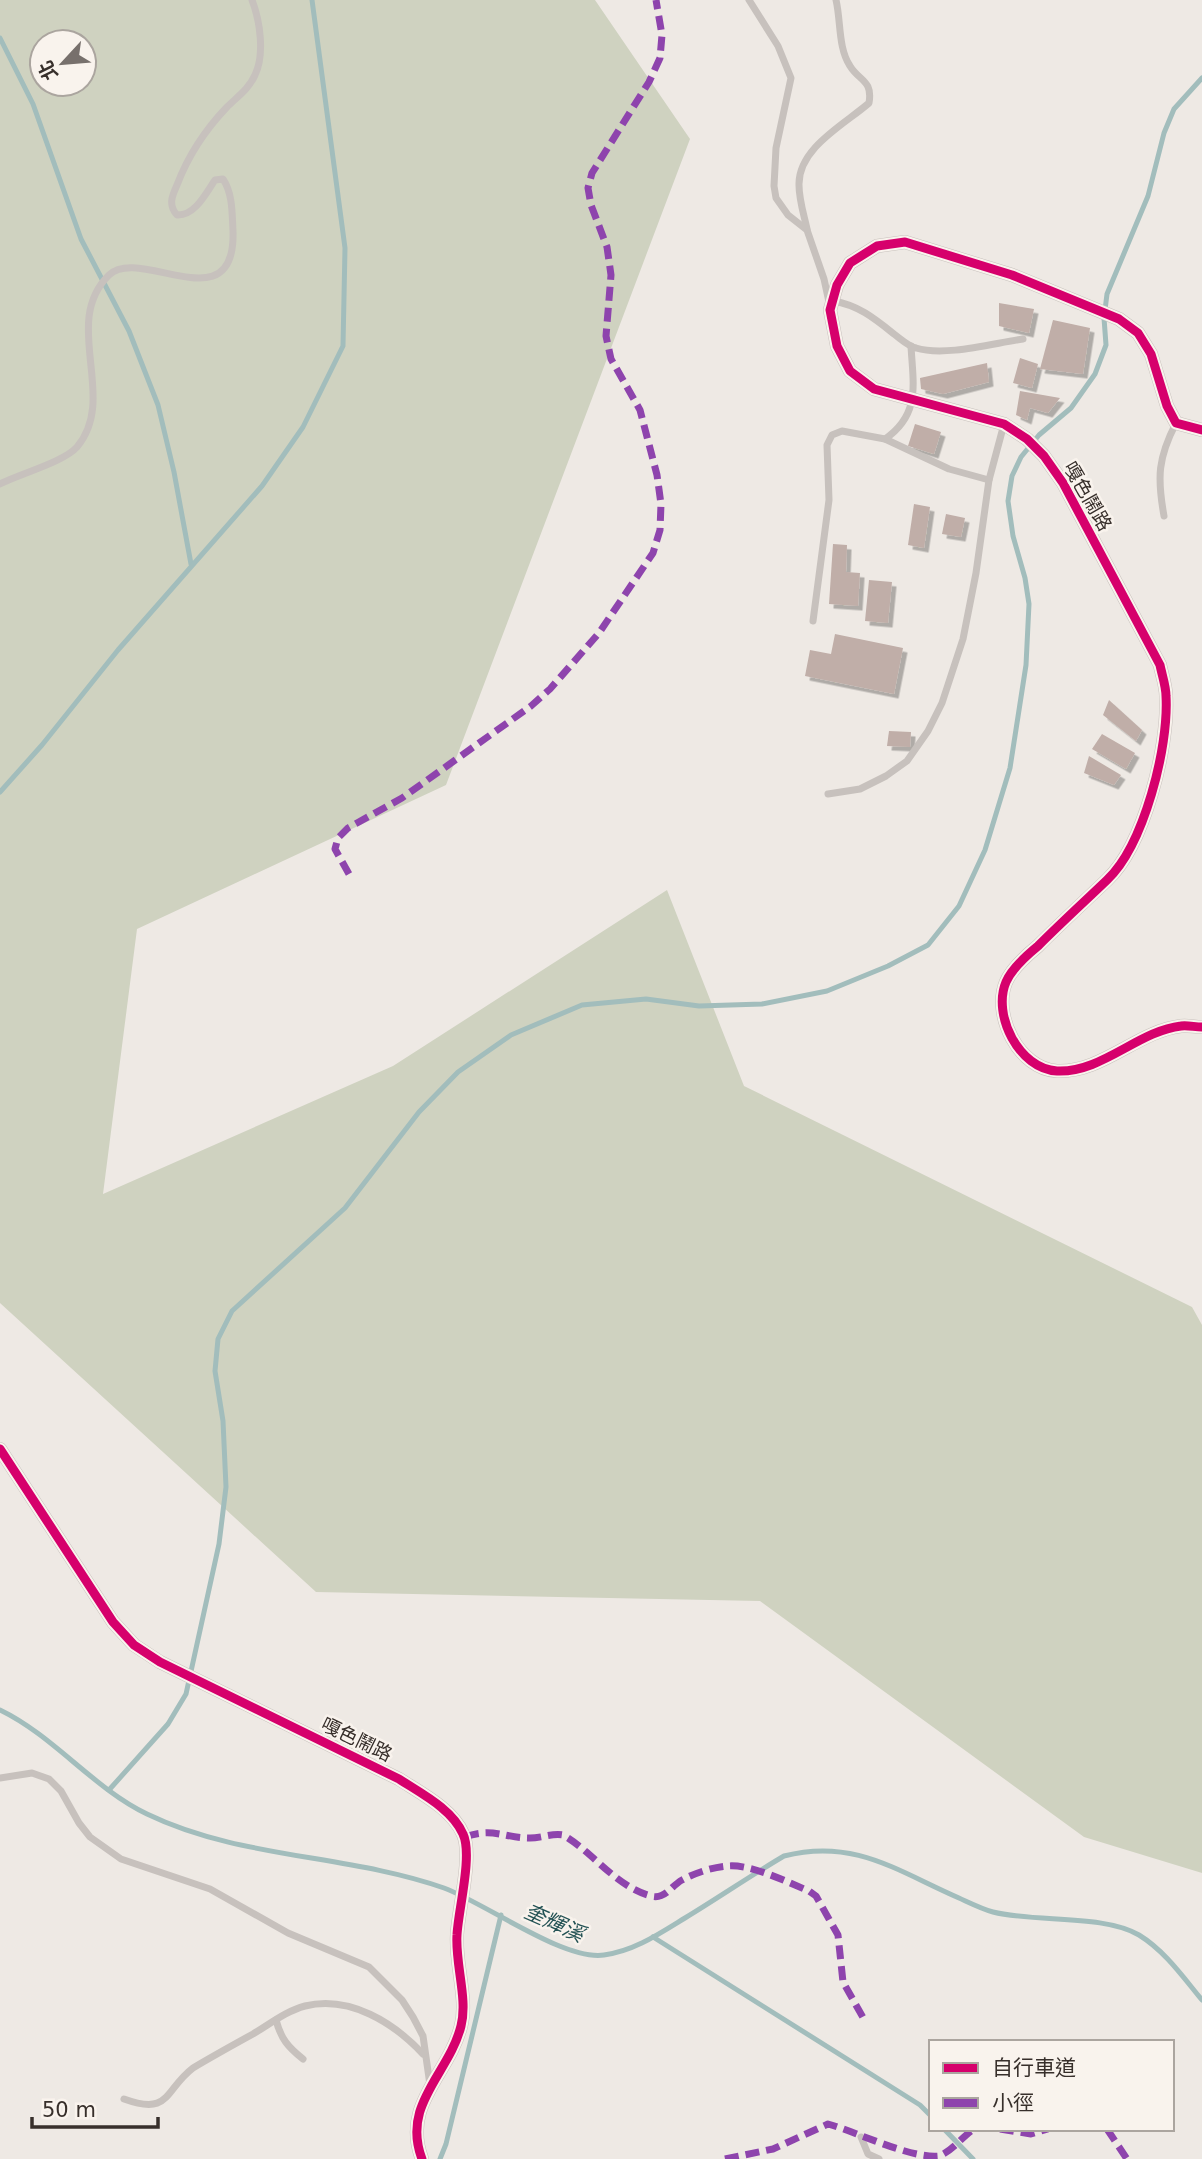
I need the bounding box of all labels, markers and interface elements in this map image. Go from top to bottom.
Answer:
north arrow [28,28,98,98]
text: 北 [34,57,62,84]
street label: 嘎色鬧路 [1059,458,1117,534]
street label: 嘎色鬧路 [318,1712,396,1766]
water label: 奎輝溪 [520,1899,590,1948]
legend [929,2040,1174,2131]
text: 自行車道 [992,2056,1076,2080]
scale bar [32,2086,158,2130]
text: 小徑 [992,2091,1034,2115]
text: 50 m [42,2098,96,2122]

